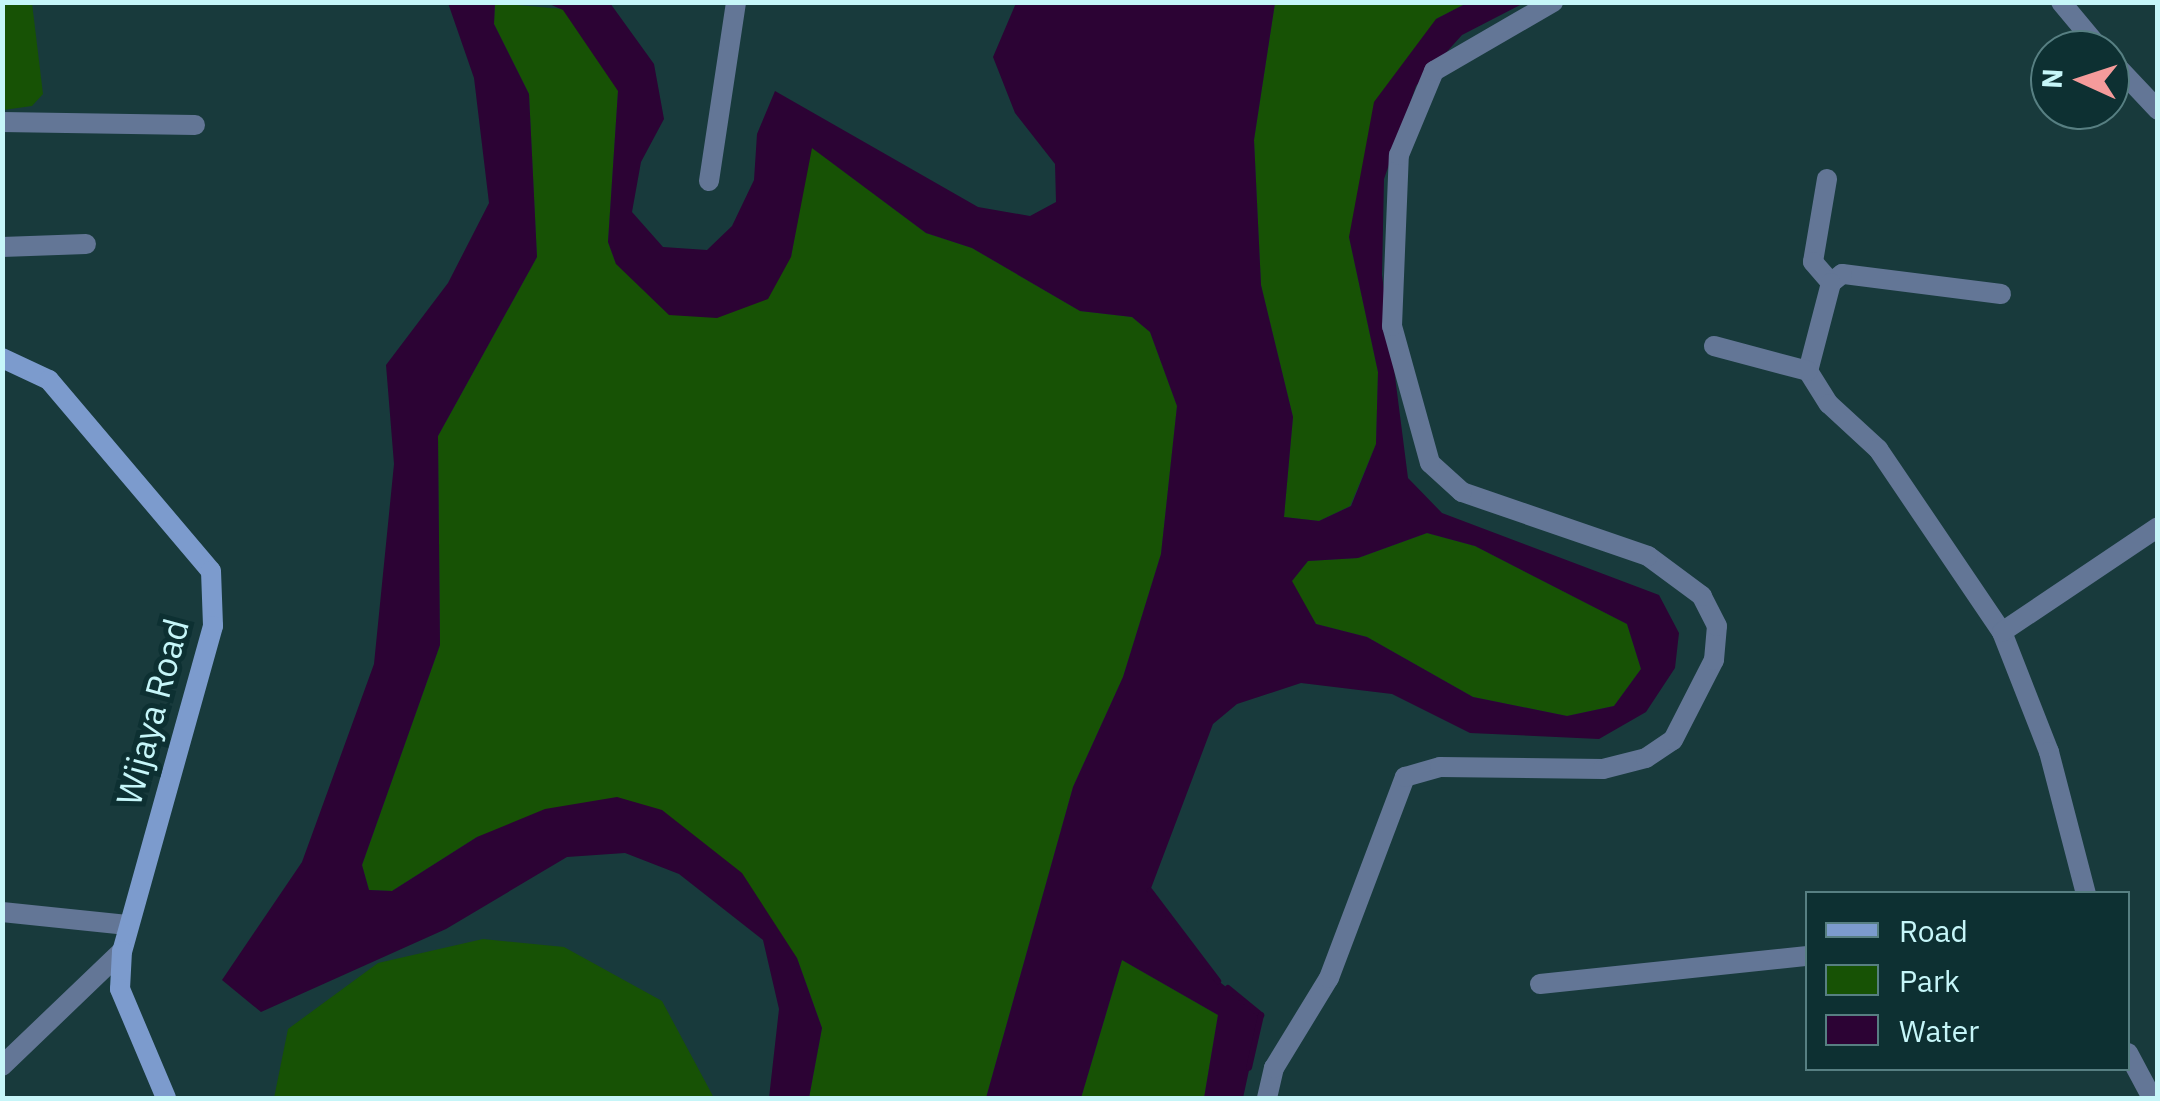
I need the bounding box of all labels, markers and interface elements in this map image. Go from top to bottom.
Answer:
north arrow [2030,30,2130,130]
text: N [2033,67,2071,90]
street label: Wijaya Road [107,614,197,810]
legend [1805,891,2130,1071]
text: Road [1899,911,1968,950]
text: Park [1899,961,1960,1000]
text: Water [1899,1011,1979,1050]

